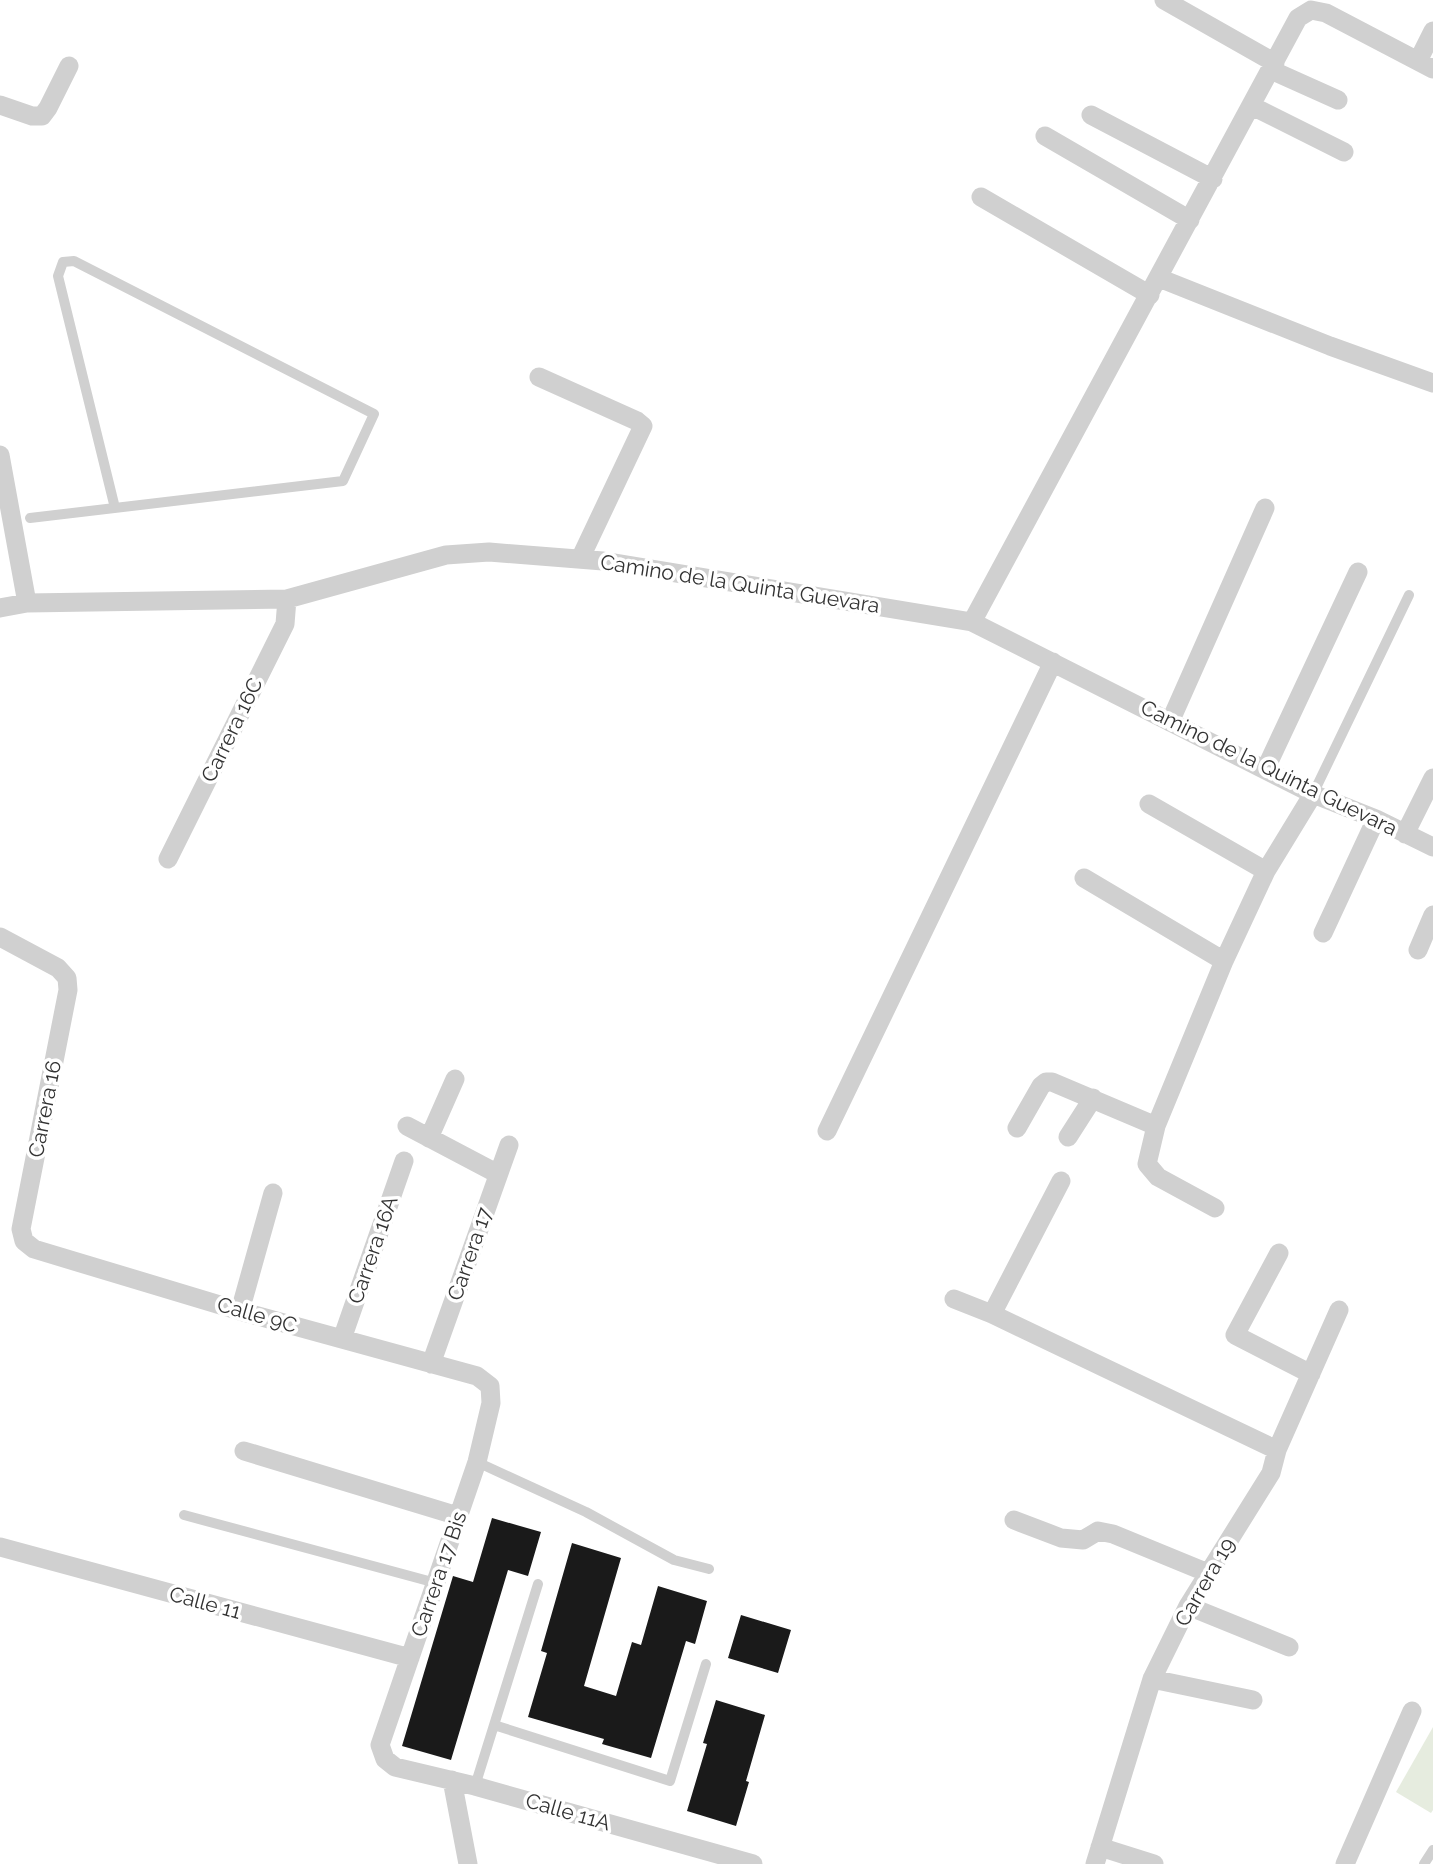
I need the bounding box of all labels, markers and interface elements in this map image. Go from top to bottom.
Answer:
street label: Camino de la Quinta Guevara [599,549,882,618]
street label: Carrera 16C [196,674,268,786]
street label: Camino de la Quinta Guevara [1137,694,1402,841]
street label: Carrera 16 [23,1058,66,1160]
street label: Carrera 16A [342,1193,403,1307]
street label: Carrera 17 [442,1203,497,1304]
street label: Calle 9C [214,1291,300,1338]
street label: Carrera 17 Bis [405,1508,472,1640]
street label: Carrera 19 [1169,1533,1240,1630]
street label: Calle 11 [167,1581,244,1624]
street label: Calle 11A [523,1787,613,1836]

